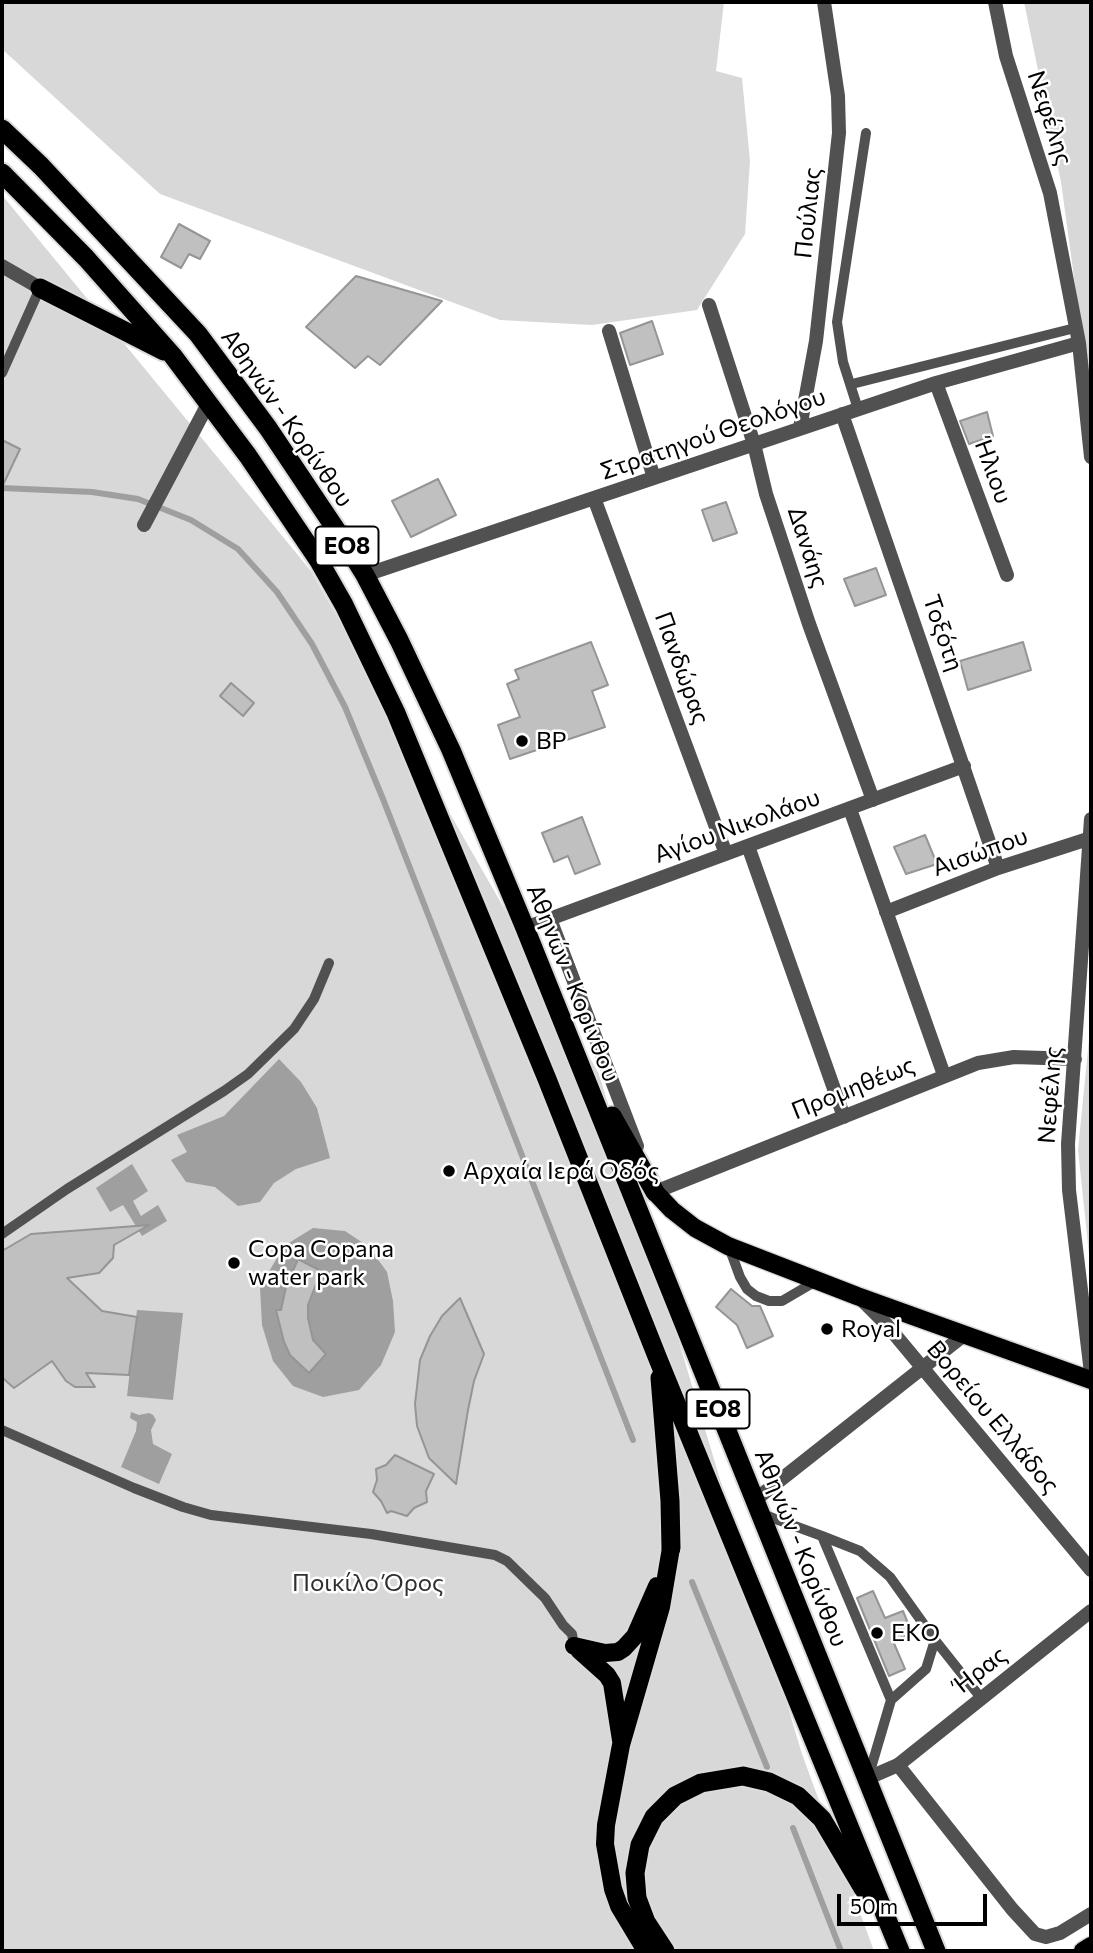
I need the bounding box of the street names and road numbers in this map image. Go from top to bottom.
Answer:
street label: Νεφέλης [1021,67,1079,169]
street label: Πούλιας [789,166,827,260]
street label: Αθηνών - Κορίνθου [215,324,359,512]
street label: Στρατηγού Θεολόγου [597,382,829,486]
street label: Ήλιου [968,435,1018,507]
street label: Δανάης [781,503,835,591]
road number: ΕΟ8 [316,526,378,566]
street label: Τοξότη [917,591,969,675]
street label: Πανδώρας [648,608,716,728]
street label: Αγίου Νικολάου [650,783,824,869]
street label: Αισώπου [928,821,1032,883]
street label: Αθηνών - Κορίνθου [520,880,626,1086]
street label: Νεφέλης [1032,1045,1068,1145]
street label: Προμηθέως [787,1050,919,1126]
street label: Βορείου Ελλάδος [921,1335,1065,1499]
road number: ΕΟ8 [686,1390,750,1428]
street label: Αθηνών - Κορίνθου [748,1445,854,1651]
street label: Ήρας [948,1640,1012,1700]

